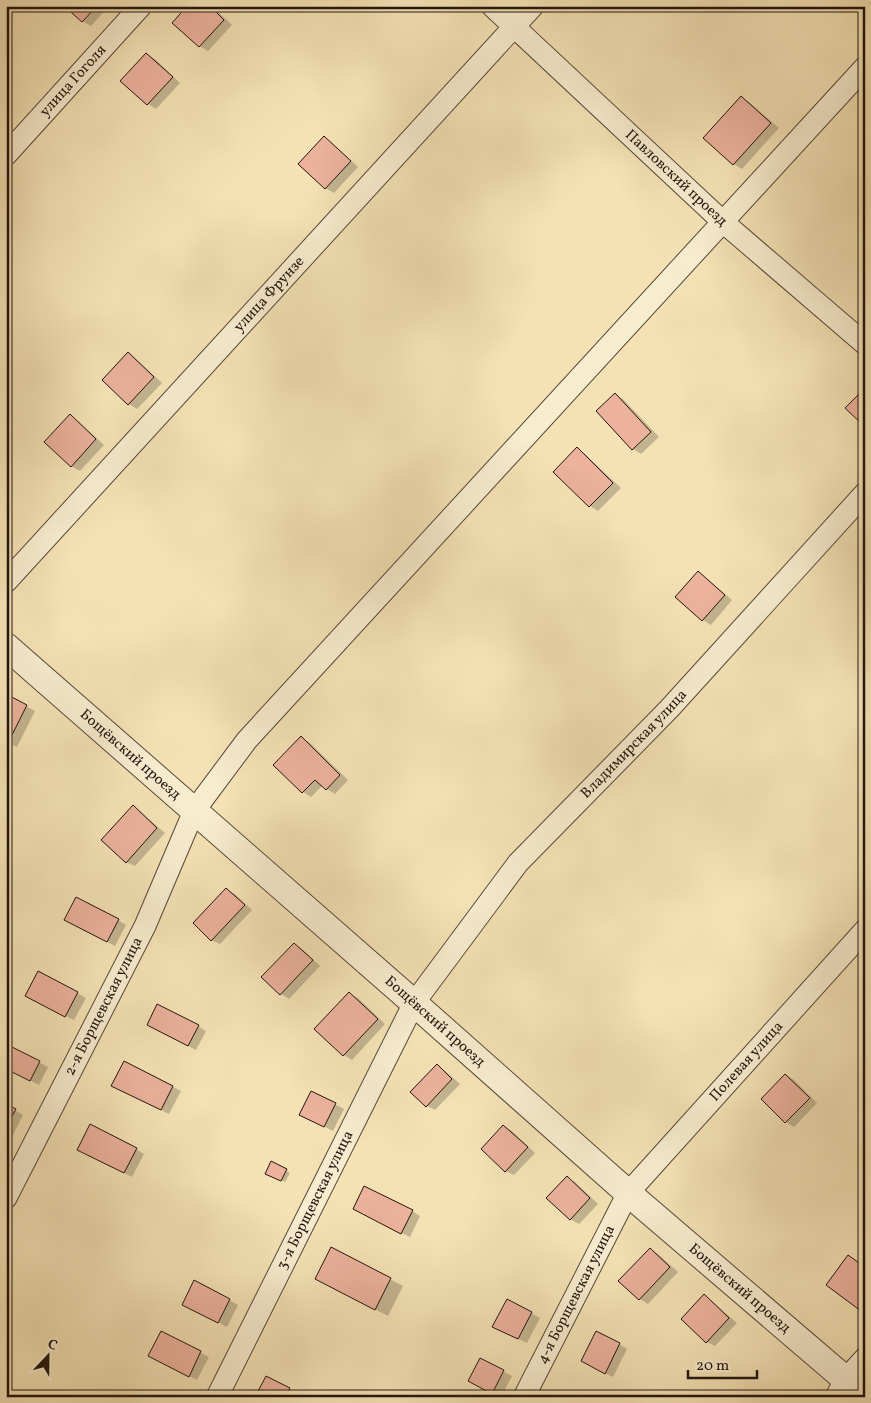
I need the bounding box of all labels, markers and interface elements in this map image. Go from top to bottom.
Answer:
street label: улица Гоголя [35,40,111,122]
street label: Павловский проезд [620,125,732,232]
street label: улица Фрунзе [229,252,309,337]
street label: Владимирская улица [576,685,692,804]
street label: Бощёвский проезд [75,704,186,805]
street label: 2-я Борщевская улица [60,934,148,1080]
street label: Бощёвский проезд [380,971,490,1072]
street label: Полевая улица [705,1017,788,1106]
street label: 3-я Борщевская улица [272,1127,359,1273]
street label: 4-я Борщевская улица [532,1221,620,1368]
street label: Бощёвский проезд [684,1239,795,1339]
north arrow [22,1330,72,1380]
text: С [45,1335,60,1356]
scale bar [688,1348,757,1380]
text: 20 m [696,1356,729,1377]

